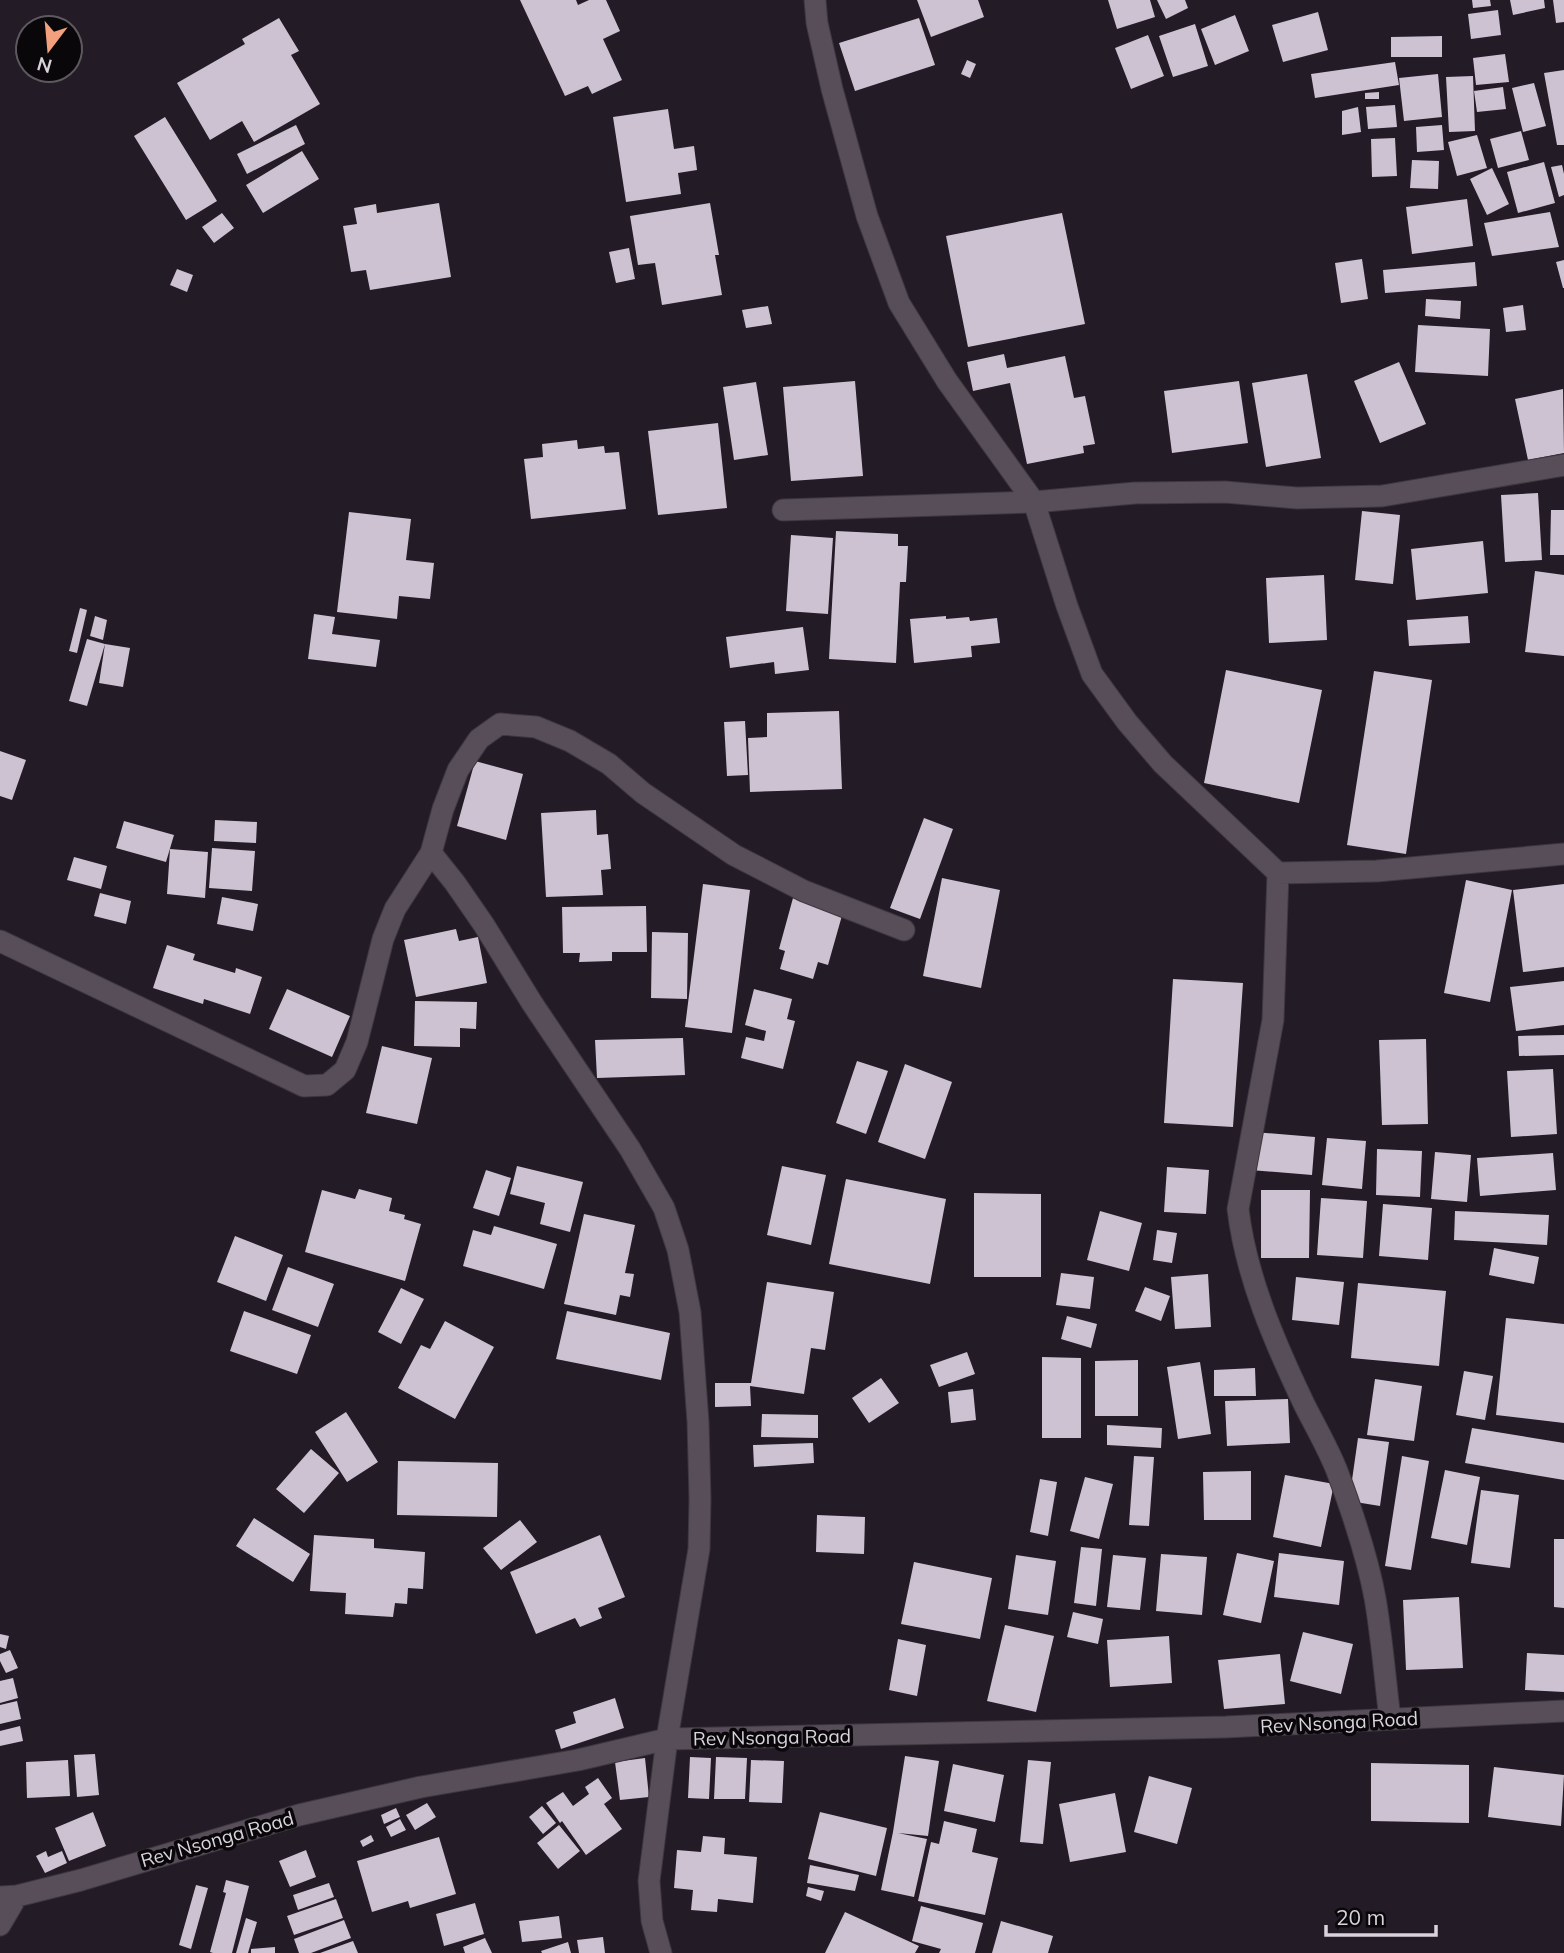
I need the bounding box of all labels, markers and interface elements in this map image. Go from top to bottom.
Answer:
north arrow [14,14,84,84]
text: N [34,52,55,79]
street label: Rev Nsonga Road [1259,1706,1419,1738]
street label: Rev Nsonga Road [693,1724,851,1750]
street label: Rev Nsonga Road [138,1806,296,1872]
scale bar [1326,1894,1436,1938]
text: 20 m [1336,1904,1385,1930]

